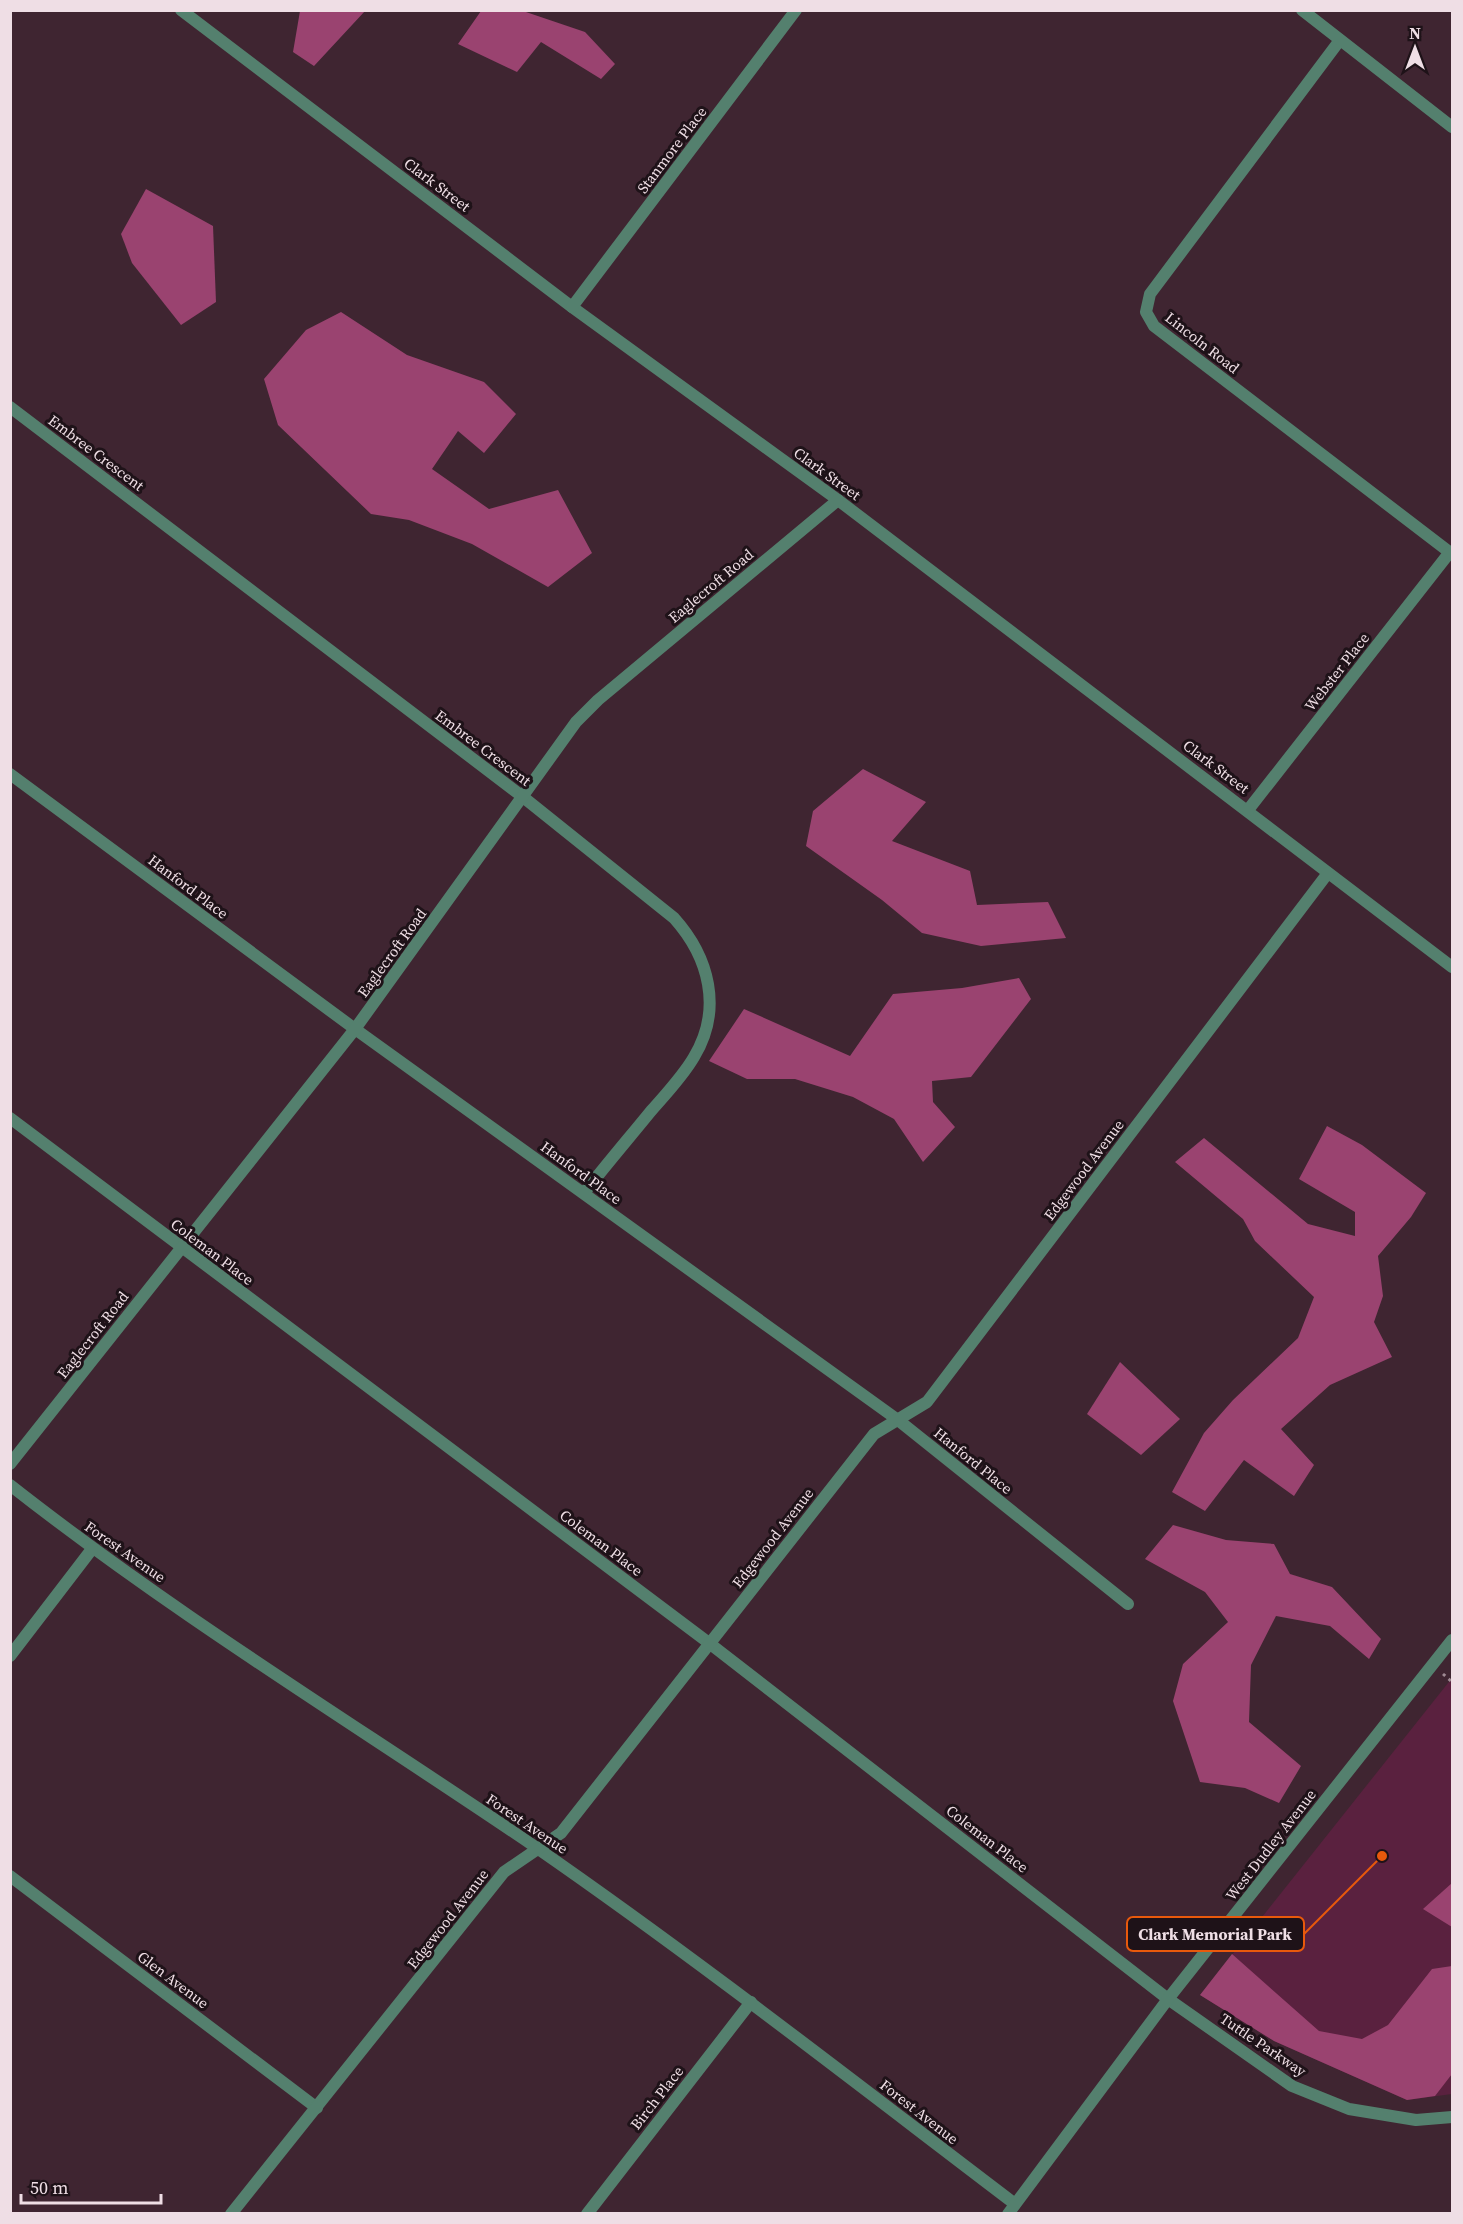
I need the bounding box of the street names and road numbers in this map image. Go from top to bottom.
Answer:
street label: Stanmore Place [632,102,711,198]
street label: Clark Street [400,153,475,217]
street label: Lincoln Road [1161,307,1244,379]
street label: Embree Crescent [44,410,149,496]
street label: Clark Street [790,442,865,505]
street label: Eaglecroft Road [664,543,758,627]
street label: Webster Place [1299,628,1374,715]
street label: Embree Crescent [431,705,536,791]
street label: Clark Street [1179,735,1254,799]
street label: Hanford Place [144,849,233,924]
street label: Eaglecroft Road [352,904,431,1001]
street label: Edgewood Avenue [1039,1115,1129,1224]
street label: Hanford Place [537,1136,626,1209]
street label: Coleman Place [166,1213,258,1290]
street label: Eaglecroft Road [52,1286,134,1383]
street label: Hanford Place [930,1422,1017,1499]
street label: Edgewood Avenue [727,1483,818,1592]
street label: Coleman Place [555,1504,647,1581]
street label: Forest Avenue [81,1516,170,1587]
street label: West Dudley Avenue [1220,1784,1321,1905]
street label: Forest Avenue [482,1789,573,1859]
street label: Coleman Place [942,1800,1033,1878]
street label: Edgewood Avenue [402,1864,493,1973]
street label: Glen Avenue [133,1946,214,2014]
street label: Tuttle Parkway [1216,2008,1311,2081]
street label: Birch Place [625,2061,688,2134]
street label: Forest Avenue [876,2074,963,2149]

